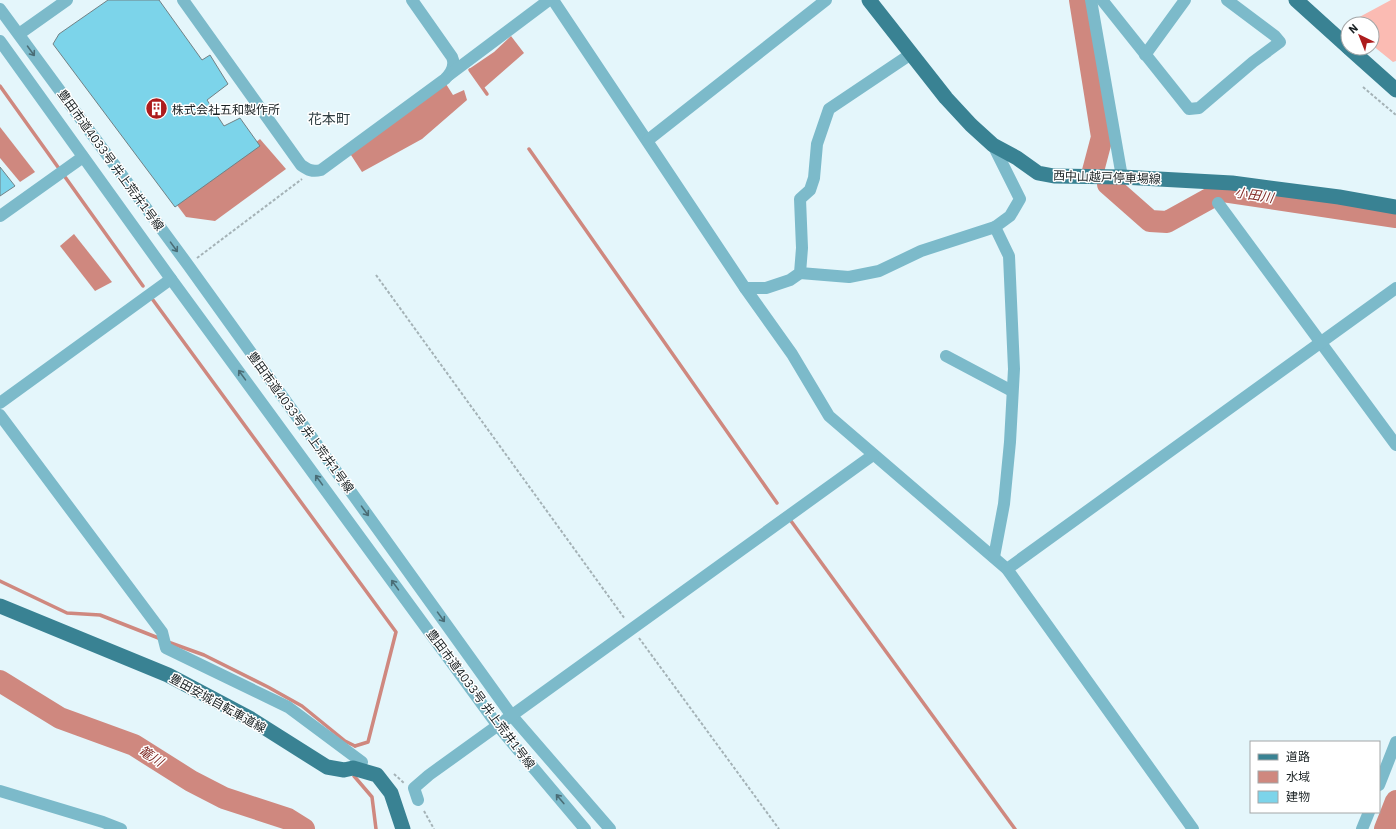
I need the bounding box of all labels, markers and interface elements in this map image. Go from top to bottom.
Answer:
north arrow [1340,16,1380,56]
text: N [1345,21,1361,37]
one-way arrow [27,46,35,57]
street label: 豊田市道4033号 井上荒井1号線 [55,86,167,234]
building icon: 株式会社五和製作所 [144,96,170,122]
place label: 株式会社五和製作所 [172,102,280,117]
district label: 花本町 [308,110,350,128]
street label: 西中山越戸停車場線 [1053,168,1161,186]
water label: 小田川 [1233,184,1277,207]
one-way arrow [170,241,179,252]
street label: 豊田市道4033号 井上荒井1号線 [245,348,357,496]
one-way arrow [238,370,246,381]
one-way arrow [314,475,323,486]
one-way arrow [361,506,369,517]
one-way arrow [391,580,399,591]
one-way arrow [437,611,445,622]
street label: 豊田市道4033号 井上荒井1号線 [424,626,538,772]
street label: 豊田安城自転車道線 [167,670,269,736]
legend [1250,741,1380,813]
water label: 篭川 [135,742,168,771]
text: 道路 [1286,749,1310,764]
text: 水域 [1286,769,1310,784]
text: 建物 [1286,789,1310,804]
one-way arrow [555,794,564,805]

